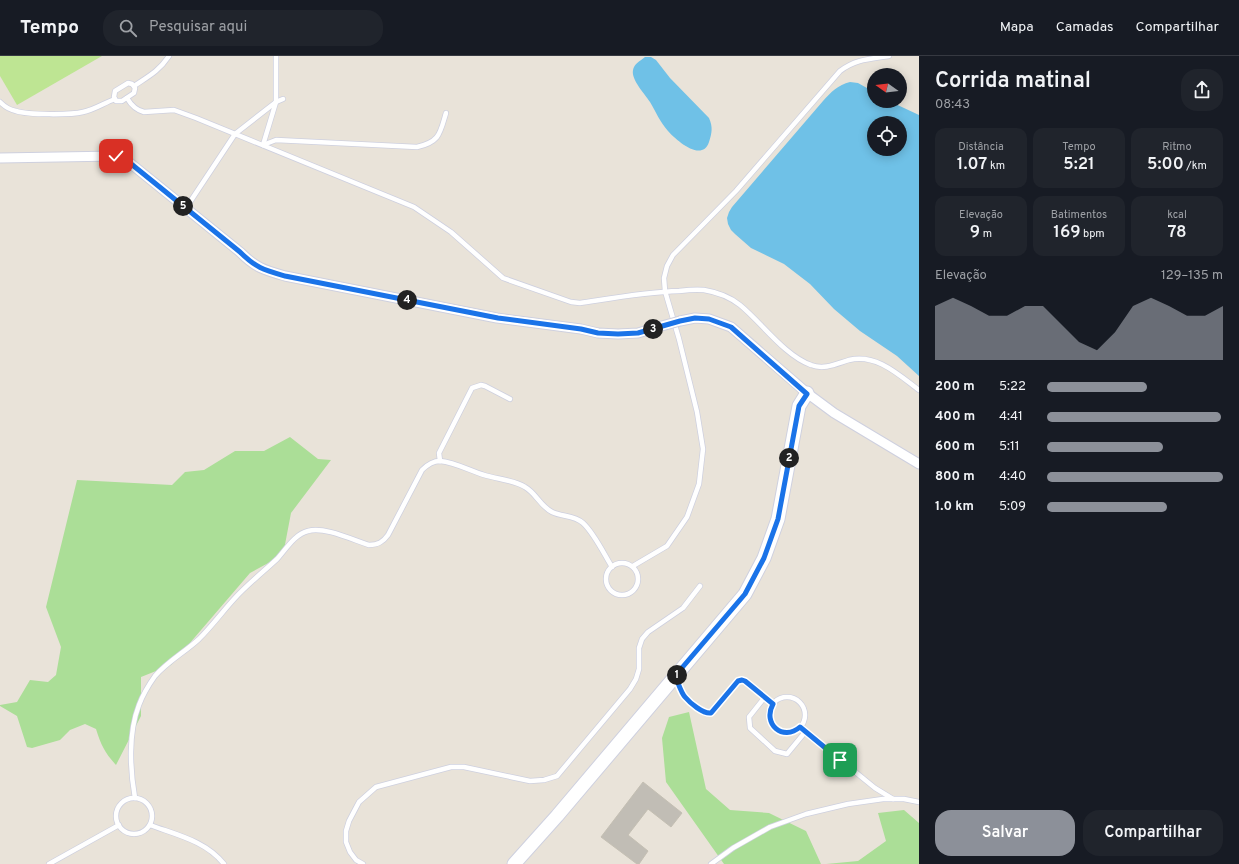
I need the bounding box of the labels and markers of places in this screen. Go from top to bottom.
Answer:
pin [99,139,133,173]
pin: 5 [173,196,193,216]
pin: 4 [397,290,417,310]
pin: 3 [643,319,663,339]
pin: 2 [779,448,799,468]
pin: 1 [667,665,687,685]
pin [823,743,857,777]

